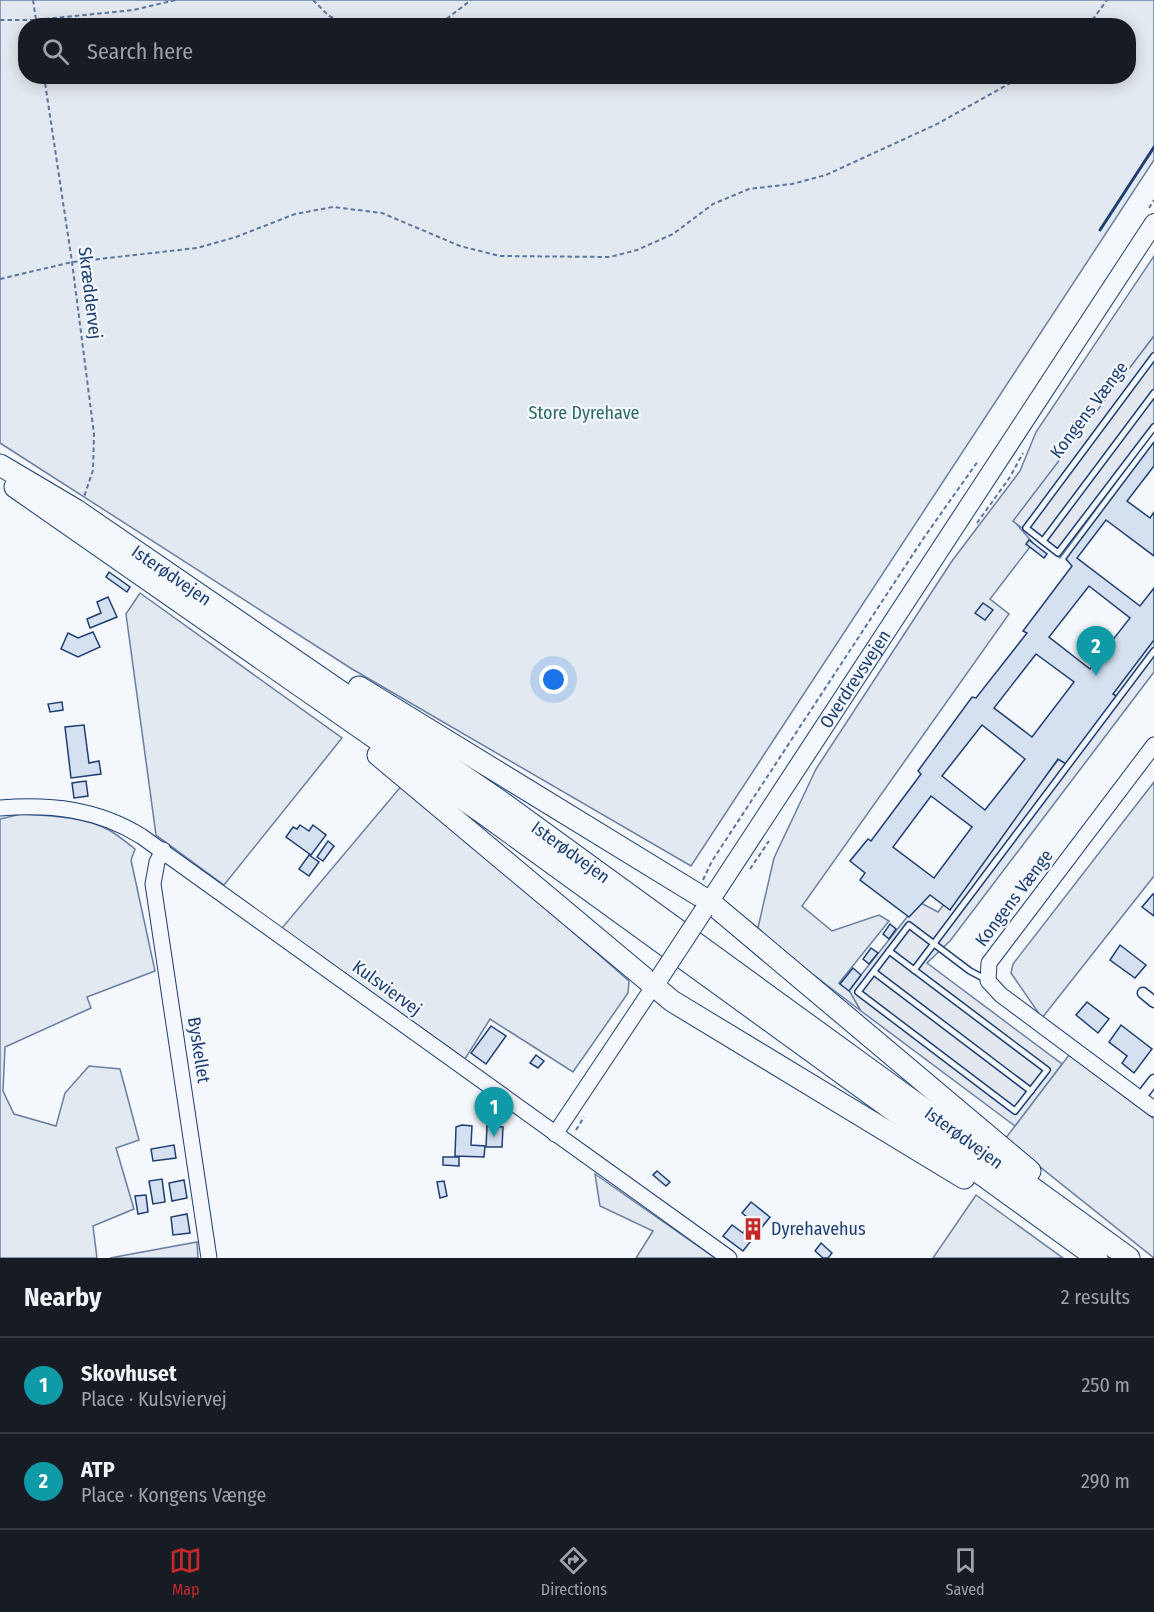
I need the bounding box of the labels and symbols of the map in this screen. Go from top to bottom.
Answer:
street label: Skræddervej [73,246,107,340]
street label: Kongens Vænge [1045,357,1133,463]
park label: Store Dyrehave [529,402,640,424]
street label: Isterødvejen [127,540,215,610]
street label: Overdrevsvejen [815,626,895,733]
pin: 2 [1076,626,1116,676]
your location [539,665,568,694]
street label: Isterødvejen [527,817,614,888]
street label: Kongens Vænge [970,845,1058,951]
street label: Kulsviervej [348,956,426,1020]
street label: Byskellet [183,1015,215,1085]
pin: 1 [474,1088,514,1137]
street label: Isterødvejen [920,1102,1007,1174]
building icon: Dyrehavehus [740,1216,766,1242]
place label: Dyrehavehus [771,1218,866,1240]

